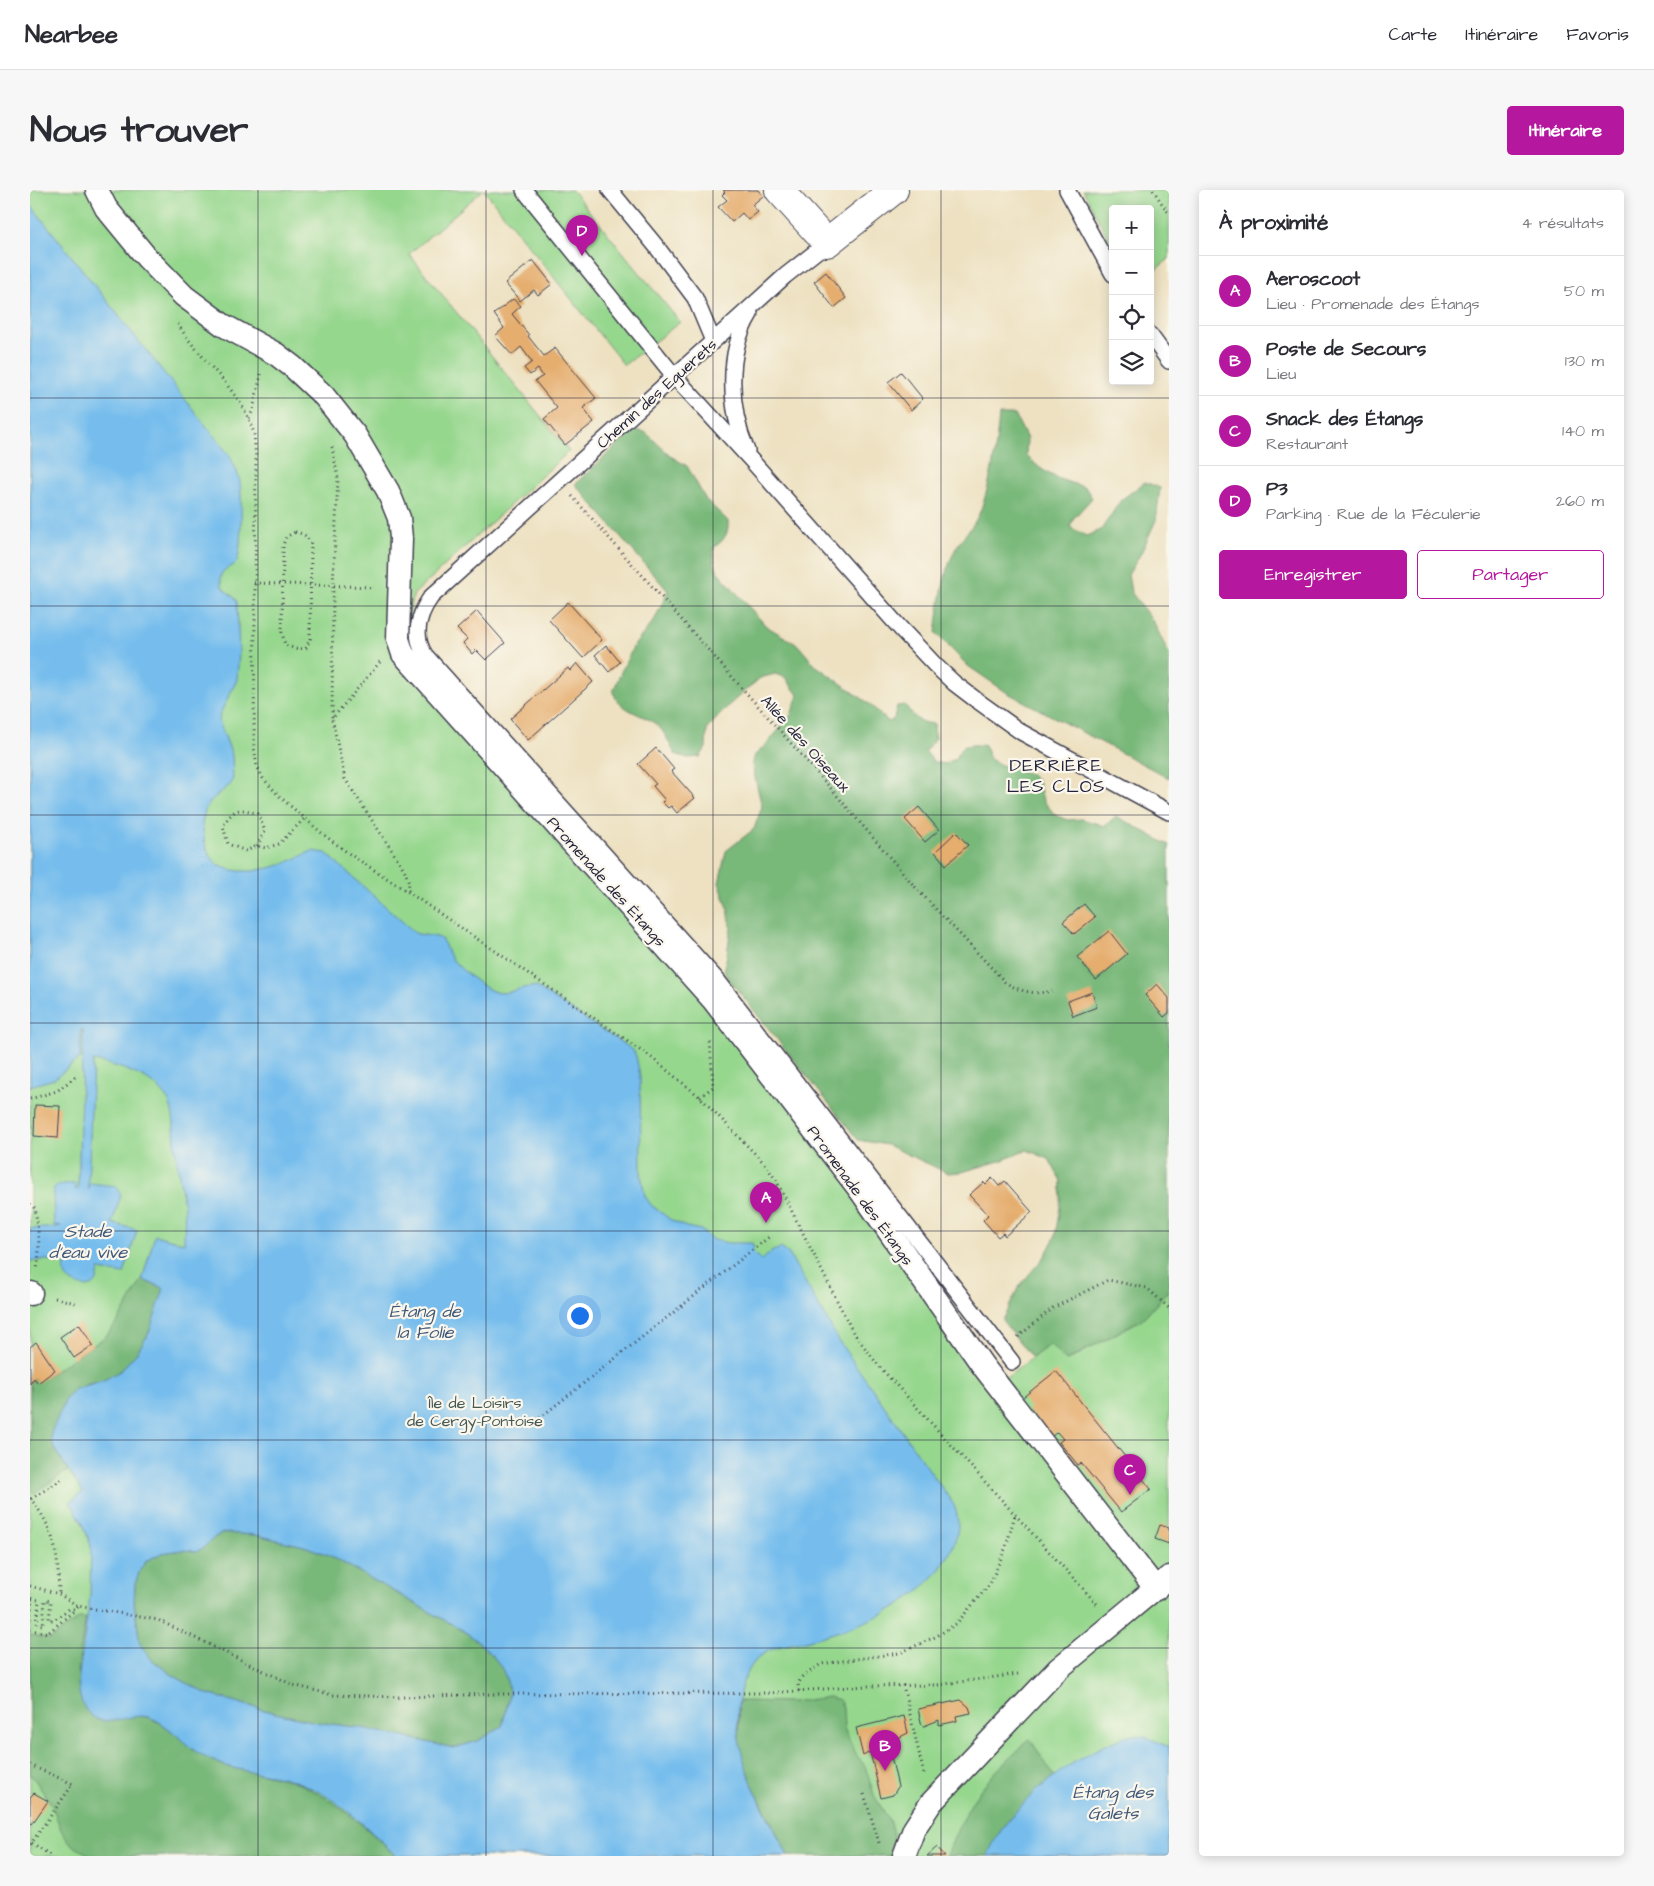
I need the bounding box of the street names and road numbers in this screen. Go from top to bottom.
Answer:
street label: Chemin des Eguerets [592,334,722,455]
street label: Allée des Oiseaux [756,690,855,797]
street label: Promenade des Étangs [541,812,671,952]
street label: Promenade des Étangs [801,1121,919,1271]

